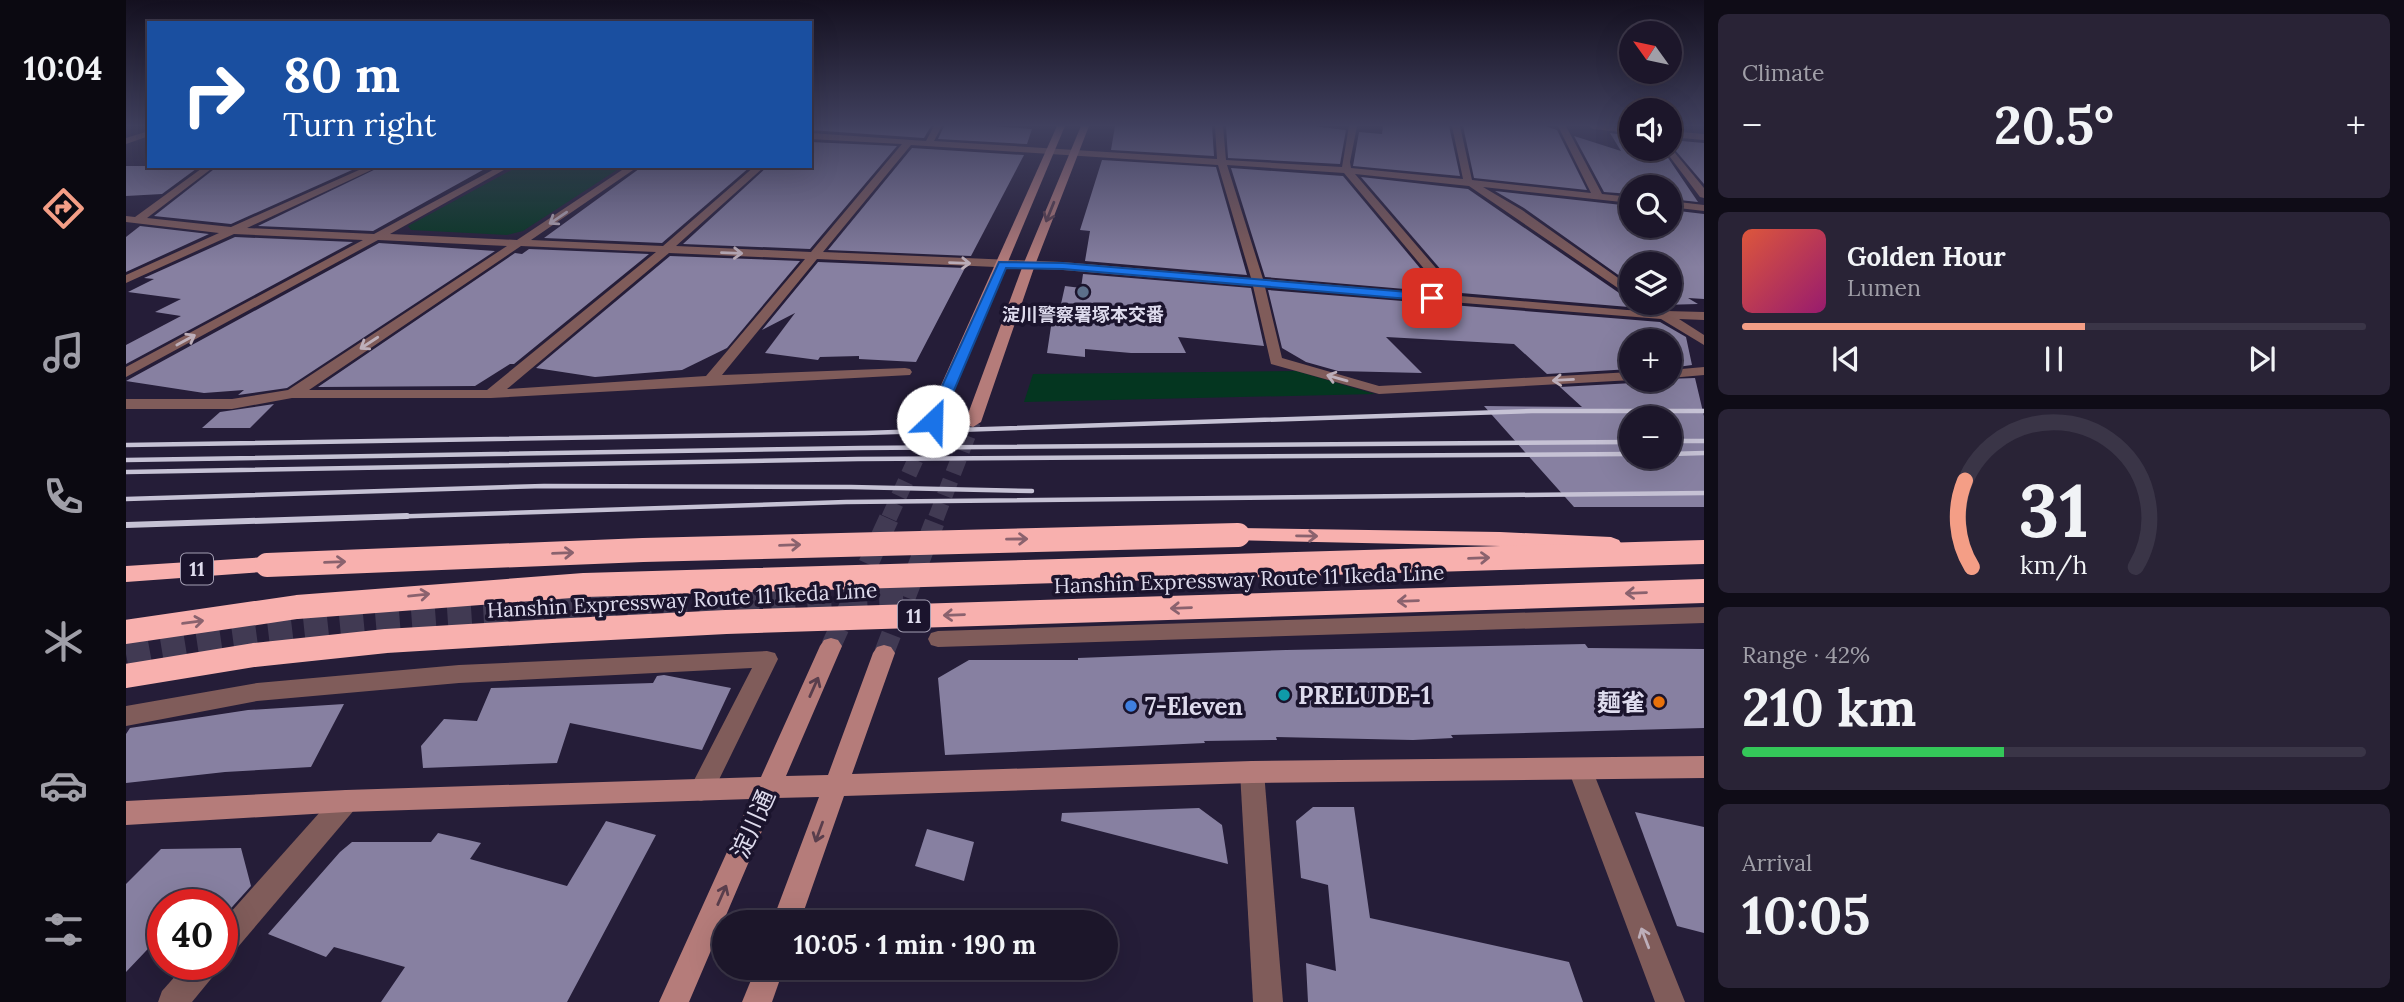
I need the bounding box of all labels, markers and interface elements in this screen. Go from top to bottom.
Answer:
north arrow [1619,21,1682,84]
map controls [1619,21,1682,469]
text: 80 m [283,43,400,105]
text: 10:04 [23,48,103,89]
icon: right [168,49,259,140]
text: Climate [1742,58,1824,87]
text: 20.5° [1994,92,2114,158]
button: sound [1619,98,1682,161]
text: − [1742,101,1762,149]
text: + [2346,101,2366,149]
text: Turn right [283,104,436,145]
button: search [1619,175,1682,238]
icon: directions [39,184,88,233]
one-way arrow [1043,201,1056,222]
one-way arrow [549,211,568,225]
text: Golden Hour [1847,240,2006,273]
one-way arrow [721,247,744,260]
button: layers [1619,252,1682,315]
one-way arrow [948,256,971,269]
pin [1402,268,1462,328]
text: Lumen [1847,273,1921,302]
icon: arrive [1413,279,1451,317]
marker: 淀川警察署塚本交番 [1075,284,1091,300]
place label: 淀川警察署塚本交番 [1002,303,1164,326]
icon: music [39,328,88,377]
button: + [1619,329,1682,392]
one-way arrow [175,333,196,346]
one-way arrow [359,337,379,351]
icon: previous [1827,340,1865,378]
icon: pause [2035,340,2073,378]
icon: next [2243,340,2281,378]
one-way arrow [1326,370,1348,383]
one-way arrow [1552,374,1575,387]
position arrow [896,384,970,458]
button: − [1619,406,1682,469]
text: 31 [2019,464,2089,557]
icon: phone [39,472,88,521]
one-way arrow [1295,529,1318,543]
one-way arrow [1006,532,1029,546]
one-way arrow [778,539,801,552]
one-way arrow [551,546,574,559]
text: km/h [2020,549,2088,581]
one-way arrow [1467,551,1490,565]
road number: 11 [181,554,213,584]
one-way arrow [323,556,346,569]
street label: Hanshin Expressway Route 11 Ikeda Line [1053,559,1445,599]
street label: Hanshin Expressway Route 11 Ikeda Line [486,576,878,624]
one-way arrow [1625,586,1648,600]
one-way arrow [408,589,430,602]
one-way arrow [1397,594,1420,607]
road number: 11 [898,600,930,632]
one-way arrow [1170,601,1193,615]
one-way arrow [942,608,965,622]
one-way arrow [182,615,204,628]
icon: climate [39,617,88,666]
text: Range · 42% [1742,640,1870,669]
text: 210 km [1742,674,1916,740]
one-way arrow [808,676,821,698]
place label: PRELUDE-1 [1298,680,1431,711]
marker: PRELUDE-1 [1276,687,1292,703]
place label: 麺雀 [1597,687,1645,718]
place label: 7-Eleven [1145,691,1243,722]
marker: 麺雀 [1651,694,1667,710]
marker: 7-Eleven [1123,698,1139,714]
icon: car [39,761,88,810]
street label: 淀川通 [724,785,782,863]
one-way arrow [812,821,825,843]
text: Arrival [1742,848,1812,877]
text: 10:05 [1742,882,1870,948]
one-way arrow [716,885,729,906]
speed limit sign: 40 [147,889,238,980]
icon: filters [39,905,88,954]
text: 10:05 · 1 min · 190 m [794,928,1036,961]
one-way arrow [1638,928,1650,950]

